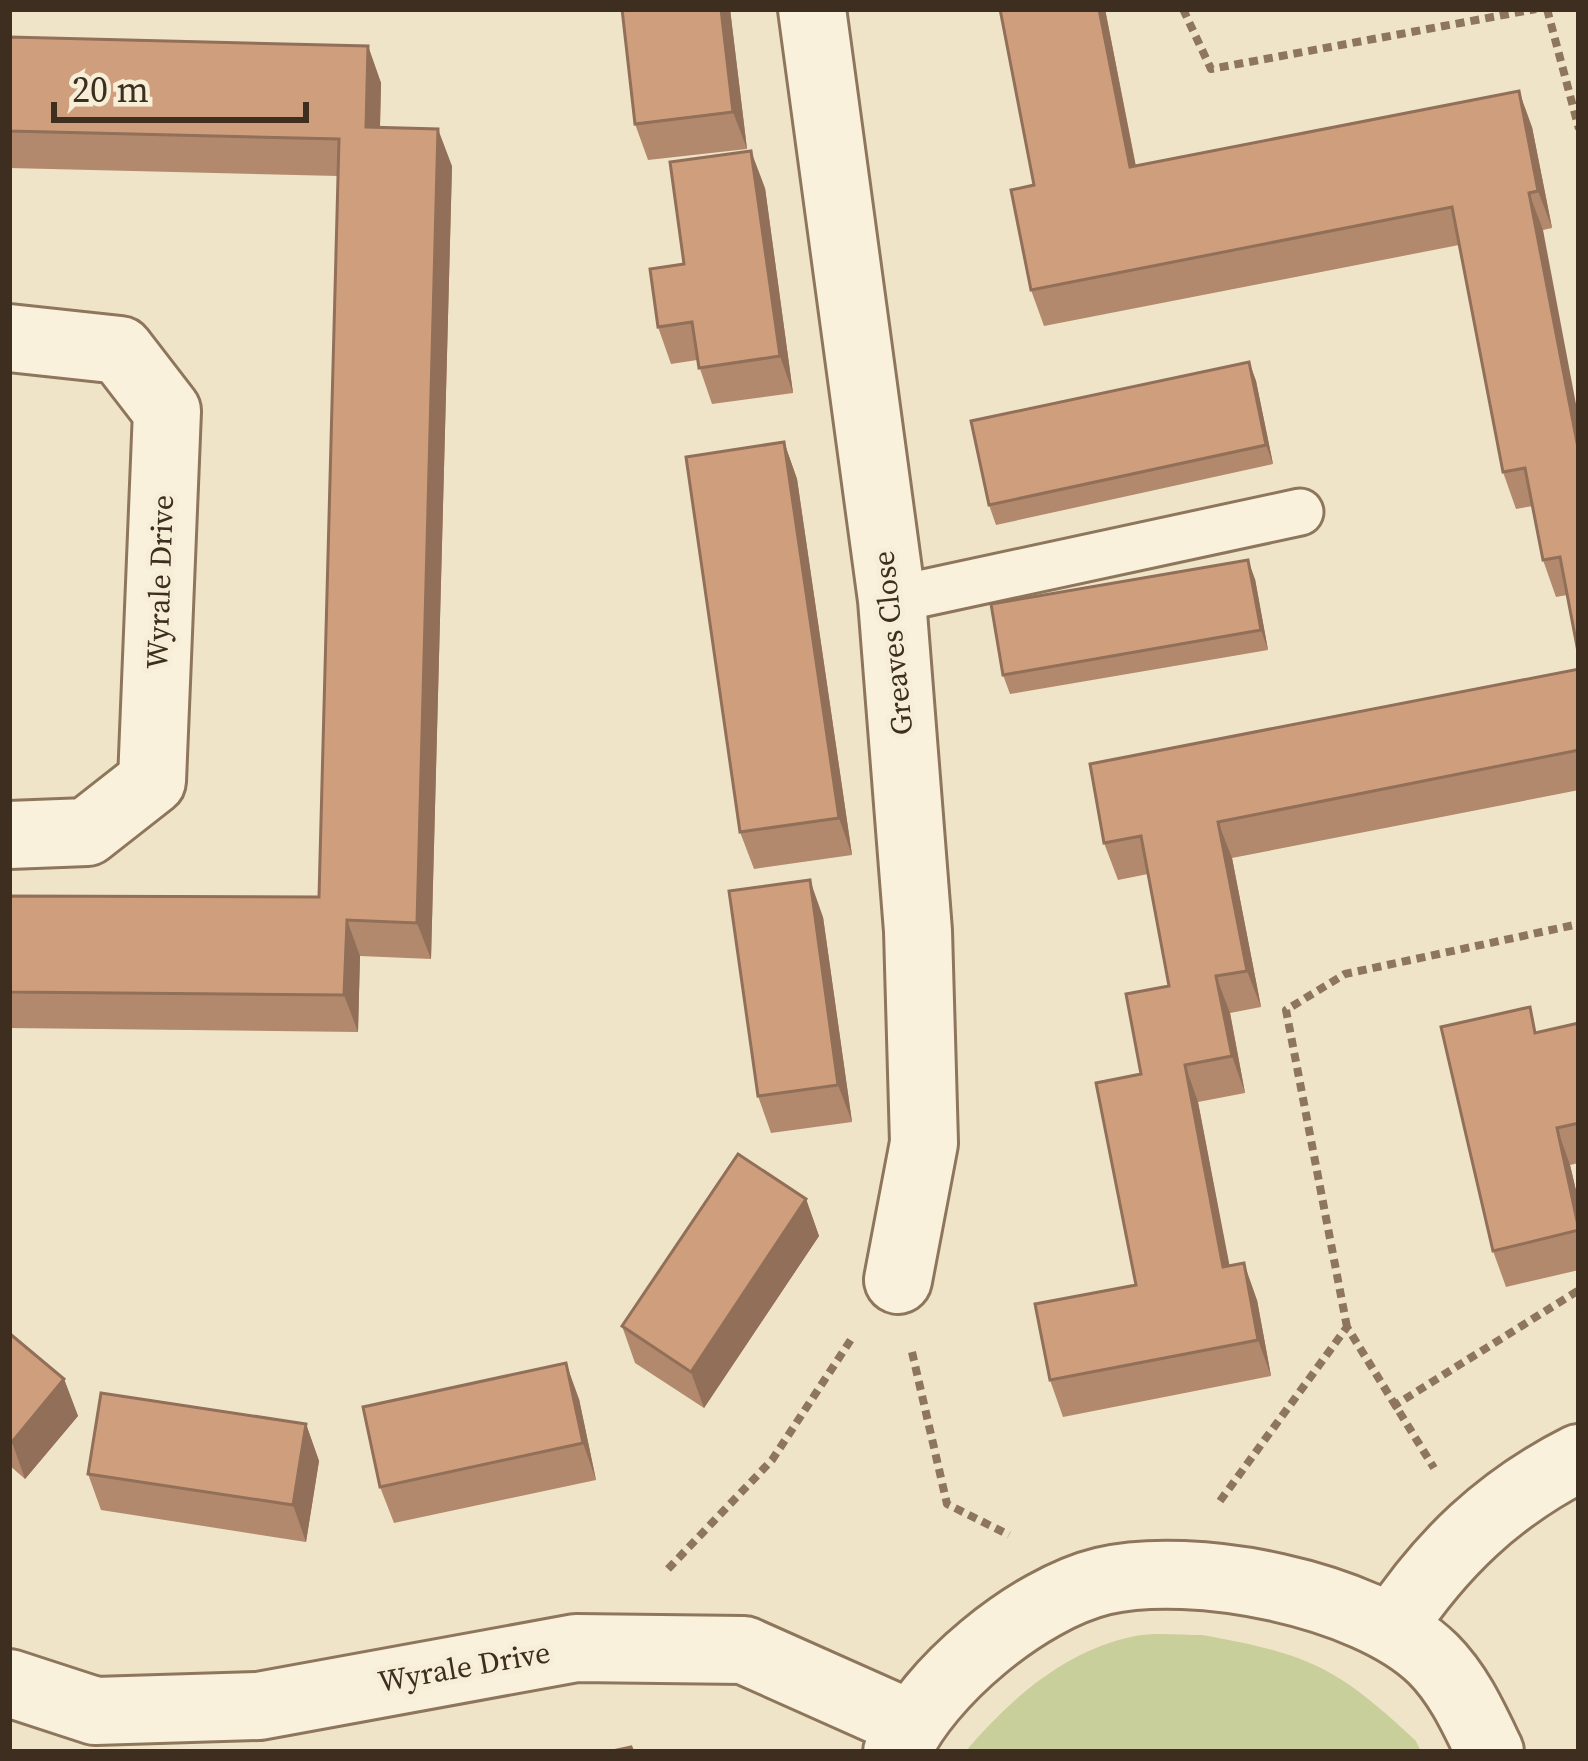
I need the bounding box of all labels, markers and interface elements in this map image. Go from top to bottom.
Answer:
scale bar [54,48,306,122]
text: 20 m [72,65,149,114]
street label: Wyrale Drive [136,494,183,670]
street label: Greaves Close [862,549,923,737]
street label: Wyrale Drive [375,1631,553,1702]

